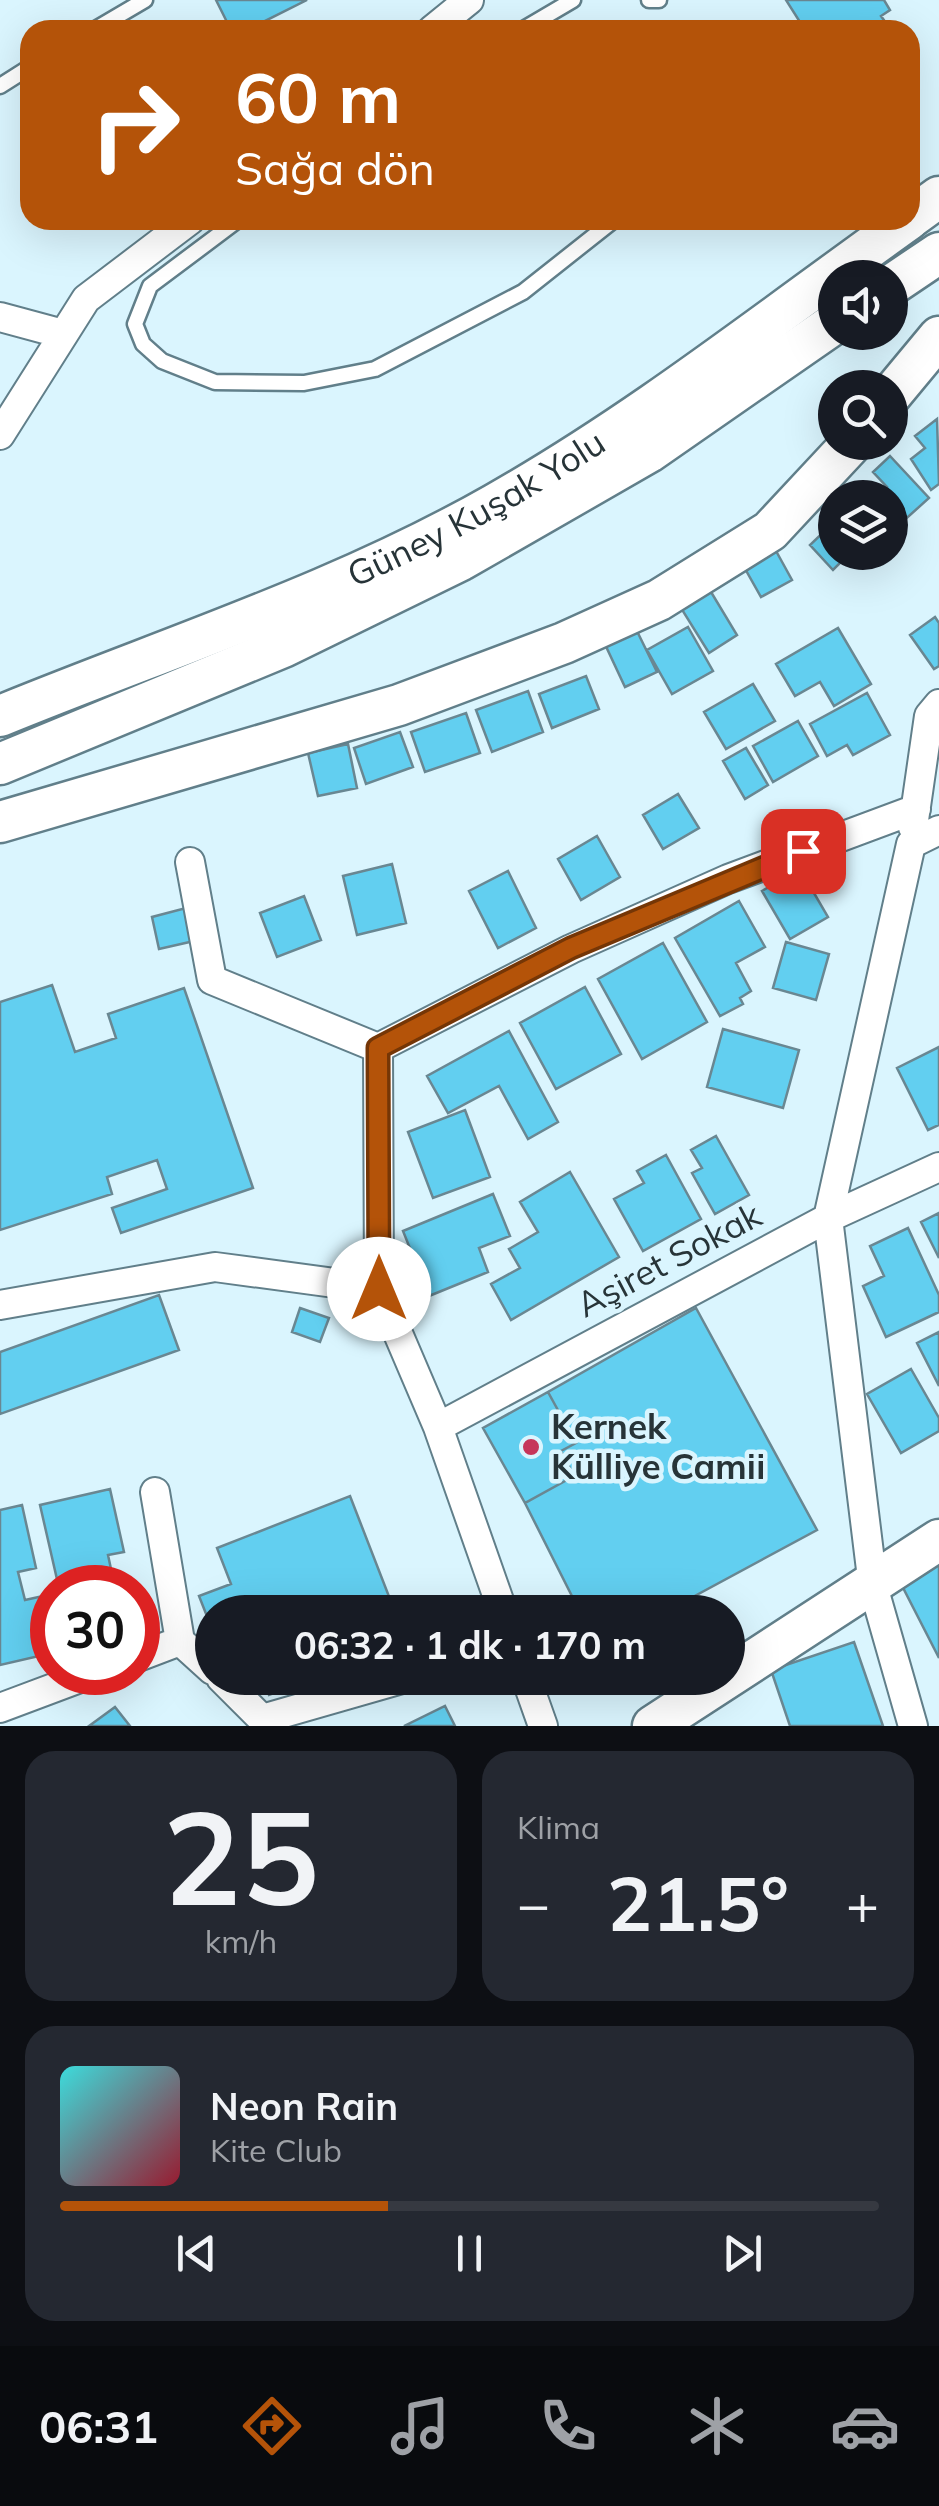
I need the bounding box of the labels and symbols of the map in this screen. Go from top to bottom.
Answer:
street label: Güney Kuşak Yolu [340,420,613,596]
pin [761,809,846,894]
street label: Aşiret Sokak [569,1192,769,1326]
position arrow [327,1237,431,1341]
place label: Kernek Külliye Camii [551,1404,765,1488]
marker: Kernek Külliye Camii [520,1436,542,1458]
speed limit sign: 30 [30,1565,160,1695]

